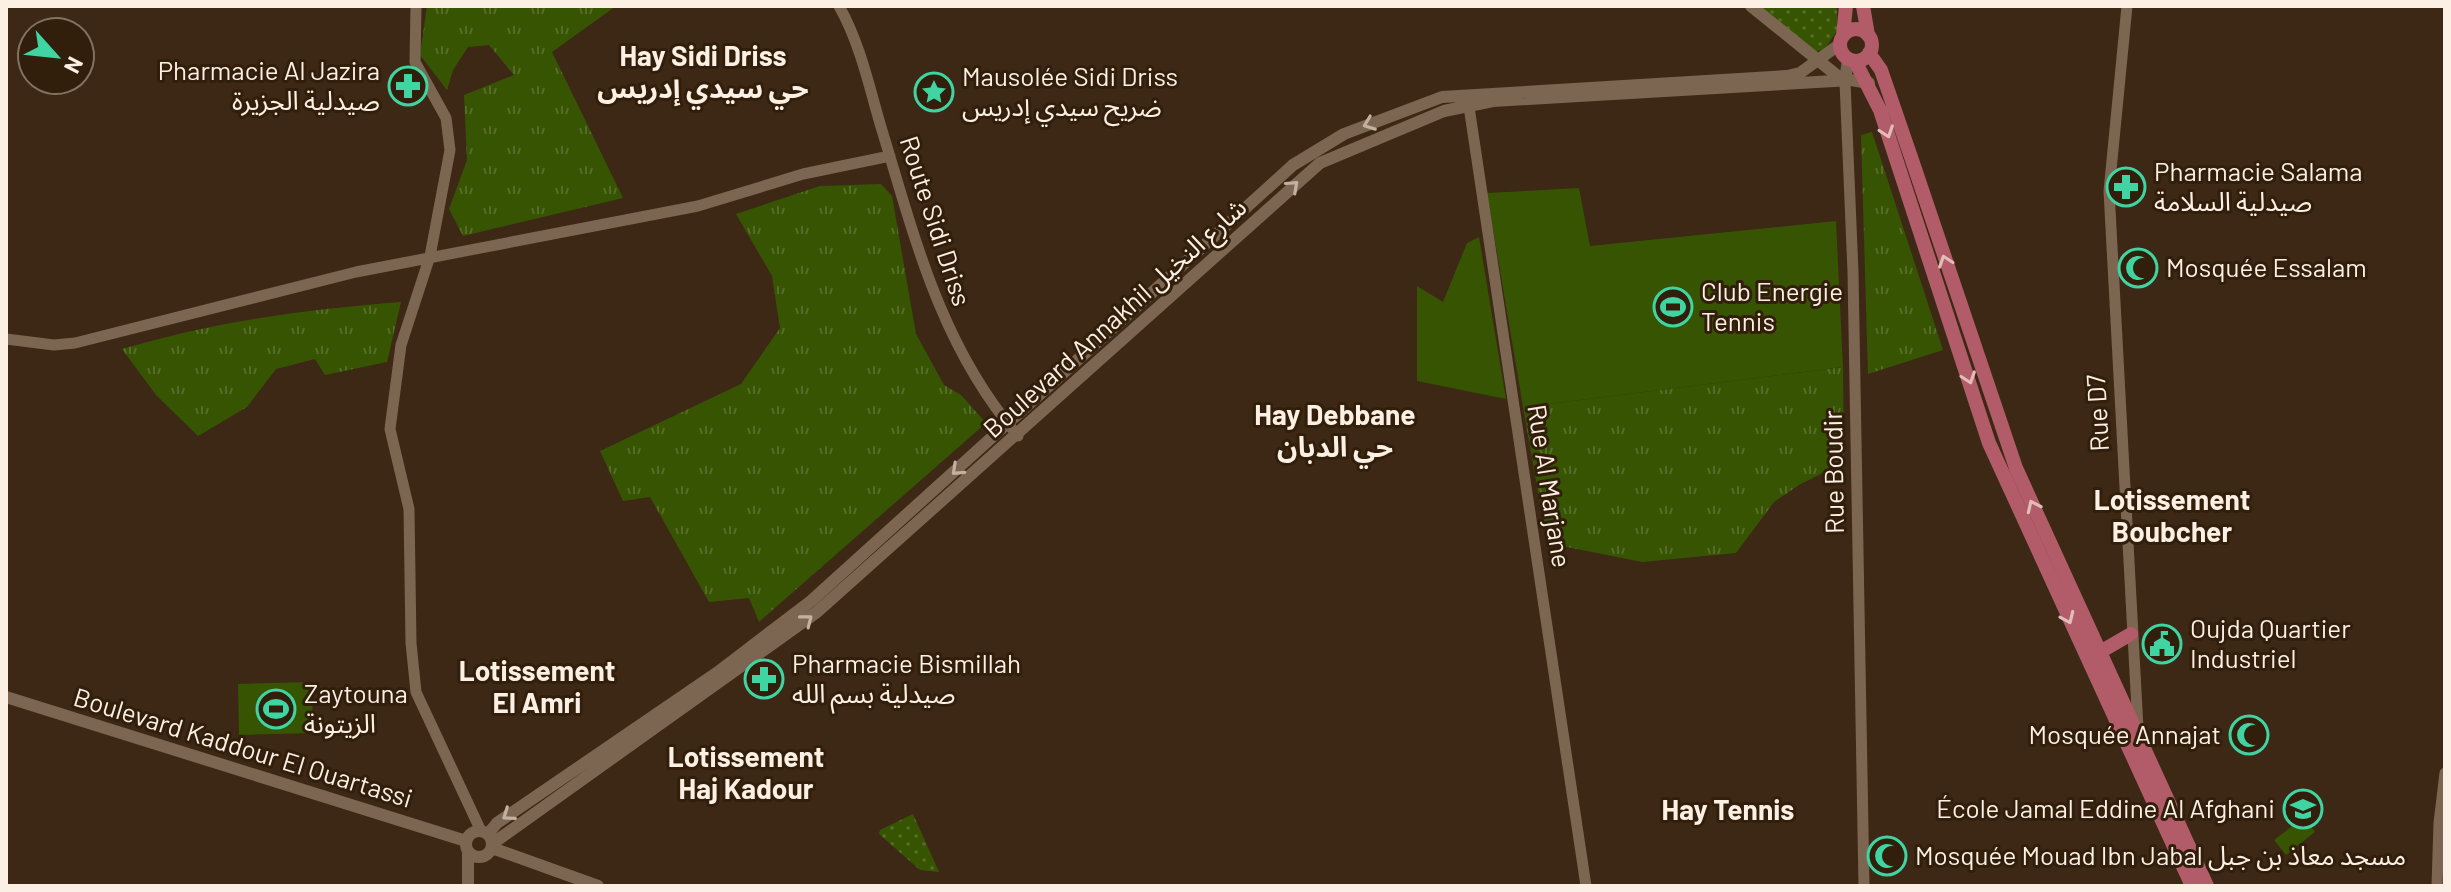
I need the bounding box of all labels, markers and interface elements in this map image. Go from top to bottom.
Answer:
north arrow [16,16,96,96]
district label: Hay Sidi Driss حي سيدي إدريس [597,38,809,110]
text: N [60,53,90,78]
place label: Pharmacie Al Jazira صيدلية الجزيرة [158,54,380,116]
place label: Mausolée Sidi Driss ضريح سيدي إدريس [962,60,1178,127]
pharmacy icon: Pharmacie Al Jazira صيدلية الجزيرة [387,65,429,107]
place icon: Mausolée Sidi Driss ضريح سيدي إدريس [913,71,955,113]
one-way arrow [1363,114,1377,131]
one-way arrow [1877,124,1893,138]
street label: Route Sidi Driss [894,132,978,309]
place label: Pharmacie Salama صيدلية السلامة [2154,155,2363,216]
pharmacy icon: Pharmacie Salama صيدلية السلامة [2105,166,2147,208]
one-way arrow [1284,182,1299,196]
street label: Boulevard Annakhil شارع النخيل [976,191,1255,447]
mosque icon: Mosquée Essalam [2117,247,2159,289]
place label: Mosquée Essalam [2166,251,2367,282]
one-way arrow [1938,255,1954,269]
place label: Club Energie Tennis [1701,275,1843,336]
sports icon: Club Energie Tennis [1652,286,1694,328]
one-way arrow [1959,371,1975,385]
street label: Rue D7 [2079,374,2114,452]
district label: Hay Debbane حي الدبان [1254,397,1416,469]
street label: Rue Al Marjane [1522,402,1579,569]
street label: Rue Boudir [1816,409,1849,534]
one-way arrow [952,460,967,474]
district label: Lotissement Boubcher [2094,482,2250,548]
one-way arrow [2027,499,2043,514]
one-way arrow [2058,610,2074,624]
place label: Oujda Quartier Industriel [2190,612,2351,673]
one-way arrow [798,616,813,630]
public building icon: Oujda Quartier Industriel [2141,623,2183,665]
place label: Pharmacie Bismillah صيدلية بسم الله [792,647,1021,714]
district label: Lotissement El Amri [459,653,615,719]
pharmacy icon: Pharmacie Bismillah صيدلية بسم الله [743,658,785,700]
place label: Zaytouna الزيتونة [304,677,408,739]
street label: Boulevard Kaddour El Ouartassi [70,680,417,813]
sports icon: Zaytouna الزيتونة [255,688,297,730]
mosque icon: Mosquée Annajat [2228,714,2270,756]
place label: Mosquée Annajat [2028,718,2221,749]
district label: Lotissement Haj Kadour [668,739,824,805]
school or university icon: École Jamal Eddine Al Afghani [2282,788,2324,830]
district label: Hay Tennis [1662,792,1794,826]
place label: École Jamal Eddine Al Afghani [1936,792,2275,823]
one-way arrow [503,805,517,820]
mosque icon: Mosquée Mouad Ibn Jabal مسجد معاذ بن جبل [1866,835,1908,877]
place label: Mosquée Mouad Ibn Jabal مسجد معاذ بن جبل [1915,839,2406,871]

